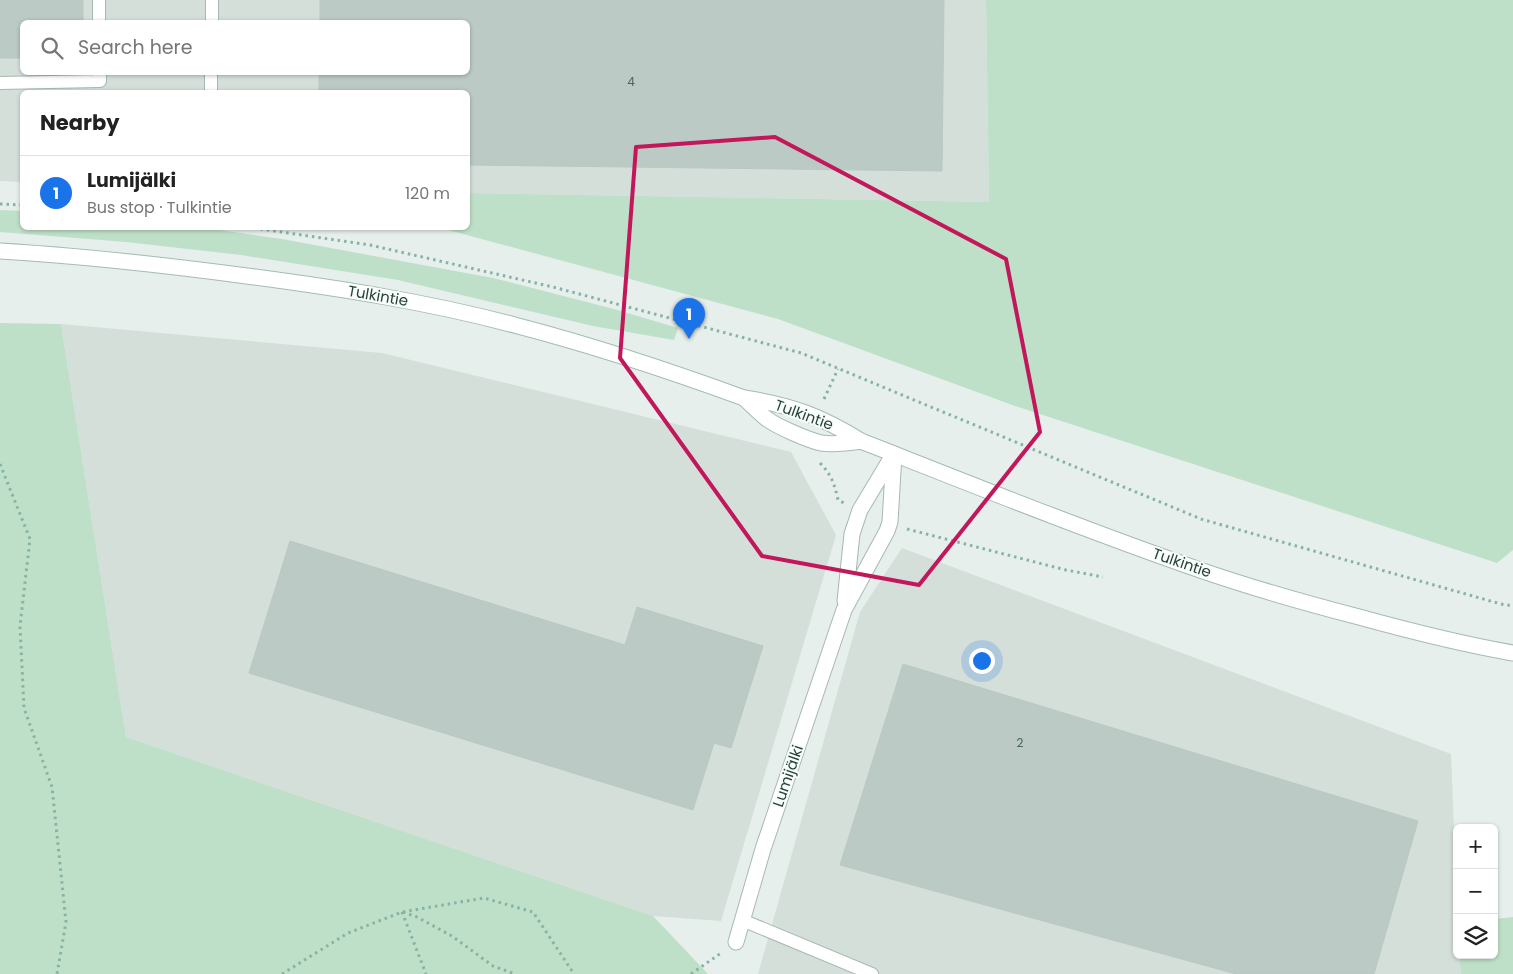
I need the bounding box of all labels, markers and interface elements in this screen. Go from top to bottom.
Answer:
search box [20,20,470,75]
icon: search [38,34,66,62]
text: Search here [78,34,192,61]
house number: 4 [627,73,635,90]
text: Nearby [40,108,120,137]
text: Lumijälki [87,167,176,194]
text: 1 [53,182,59,205]
text: 120 m [405,182,450,205]
text: Bus stop · Tulkintie [87,196,232,219]
street label: Tulkintie [346,280,410,311]
pin: 1 [673,298,705,339]
street label: Tulkintie [772,394,836,435]
street label: Tulkintie [1150,543,1214,582]
your location [969,648,995,674]
house number: 2 [1017,734,1024,751]
street label: Lumijälki [767,742,808,810]
map controls [1453,824,1498,959]
button: + [1453,824,1498,869]
button: − [1453,869,1498,914]
button: layers [1453,914,1498,959]

